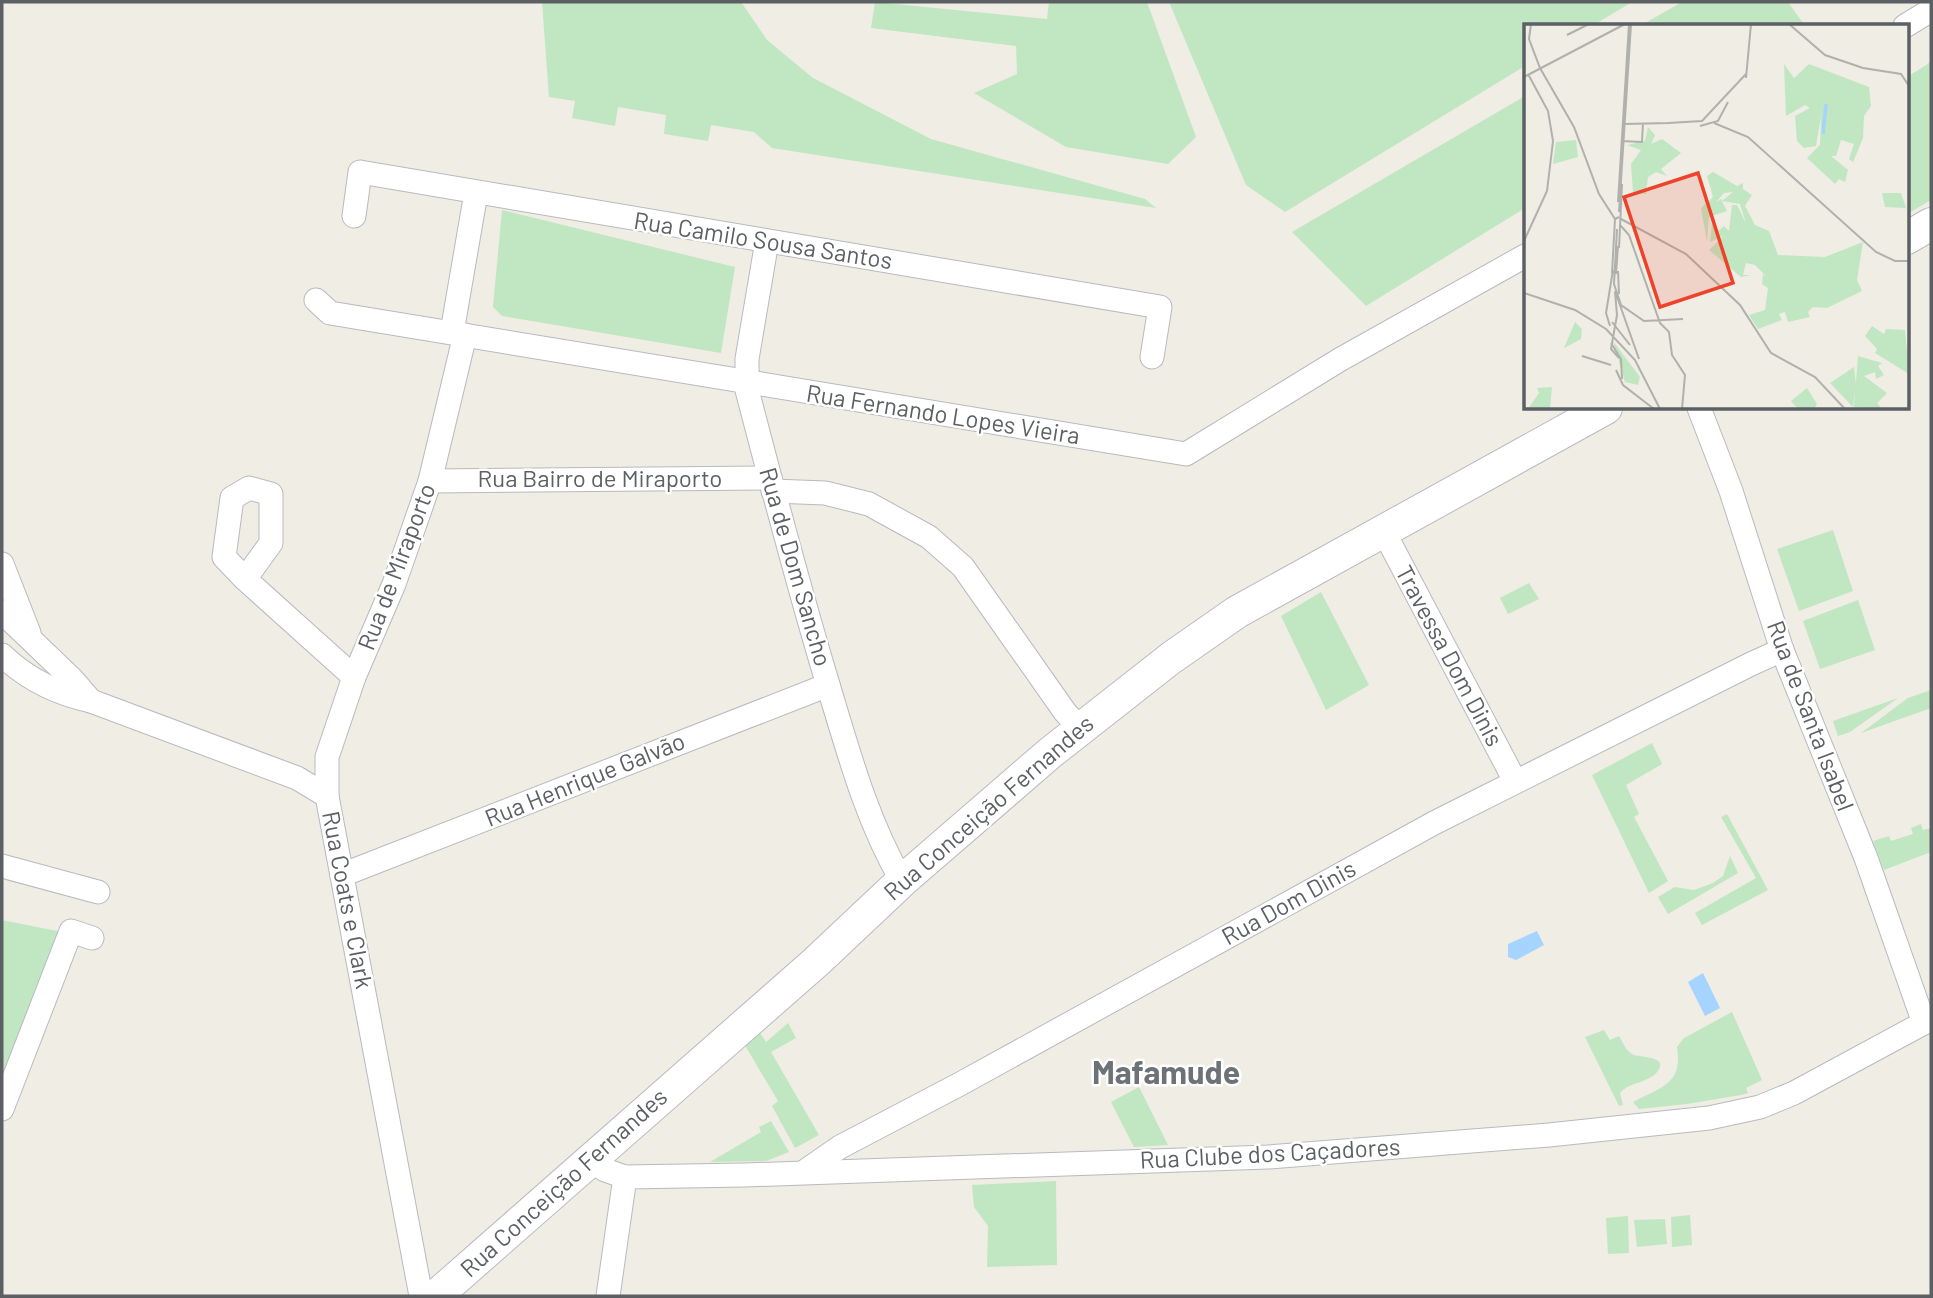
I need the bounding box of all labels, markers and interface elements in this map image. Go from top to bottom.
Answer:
inset map [1524,24,1909,410]
street label: Rua Camilo Sousa Santos [632,205,895,274]
street label: Rua Fernando Lopes Vieira [804,378,1082,449]
street label: Rua Bairro de Miraporto [478,463,722,492]
street label: Rua de Dom Sancho [754,464,839,669]
street label: Rua de Miraporto [350,479,441,654]
street label: Travessa Dom Dinis [1390,560,1510,751]
street label: Rua de Santa Isabel [1762,616,1861,815]
street label: Rua Conceição Fernandes [877,708,1099,906]
street label: Rua Henrique Galvão [480,725,689,832]
street label: Rua Coats e Clark [317,809,380,991]
street label: Rua Dom Dinis [1216,853,1360,950]
district label: Mafamude [1092,1052,1240,1090]
street label: Rua Conceição Fernandes [454,1081,672,1282]
street label: Rua Clube dos Caçadores [1139,1131,1401,1174]

